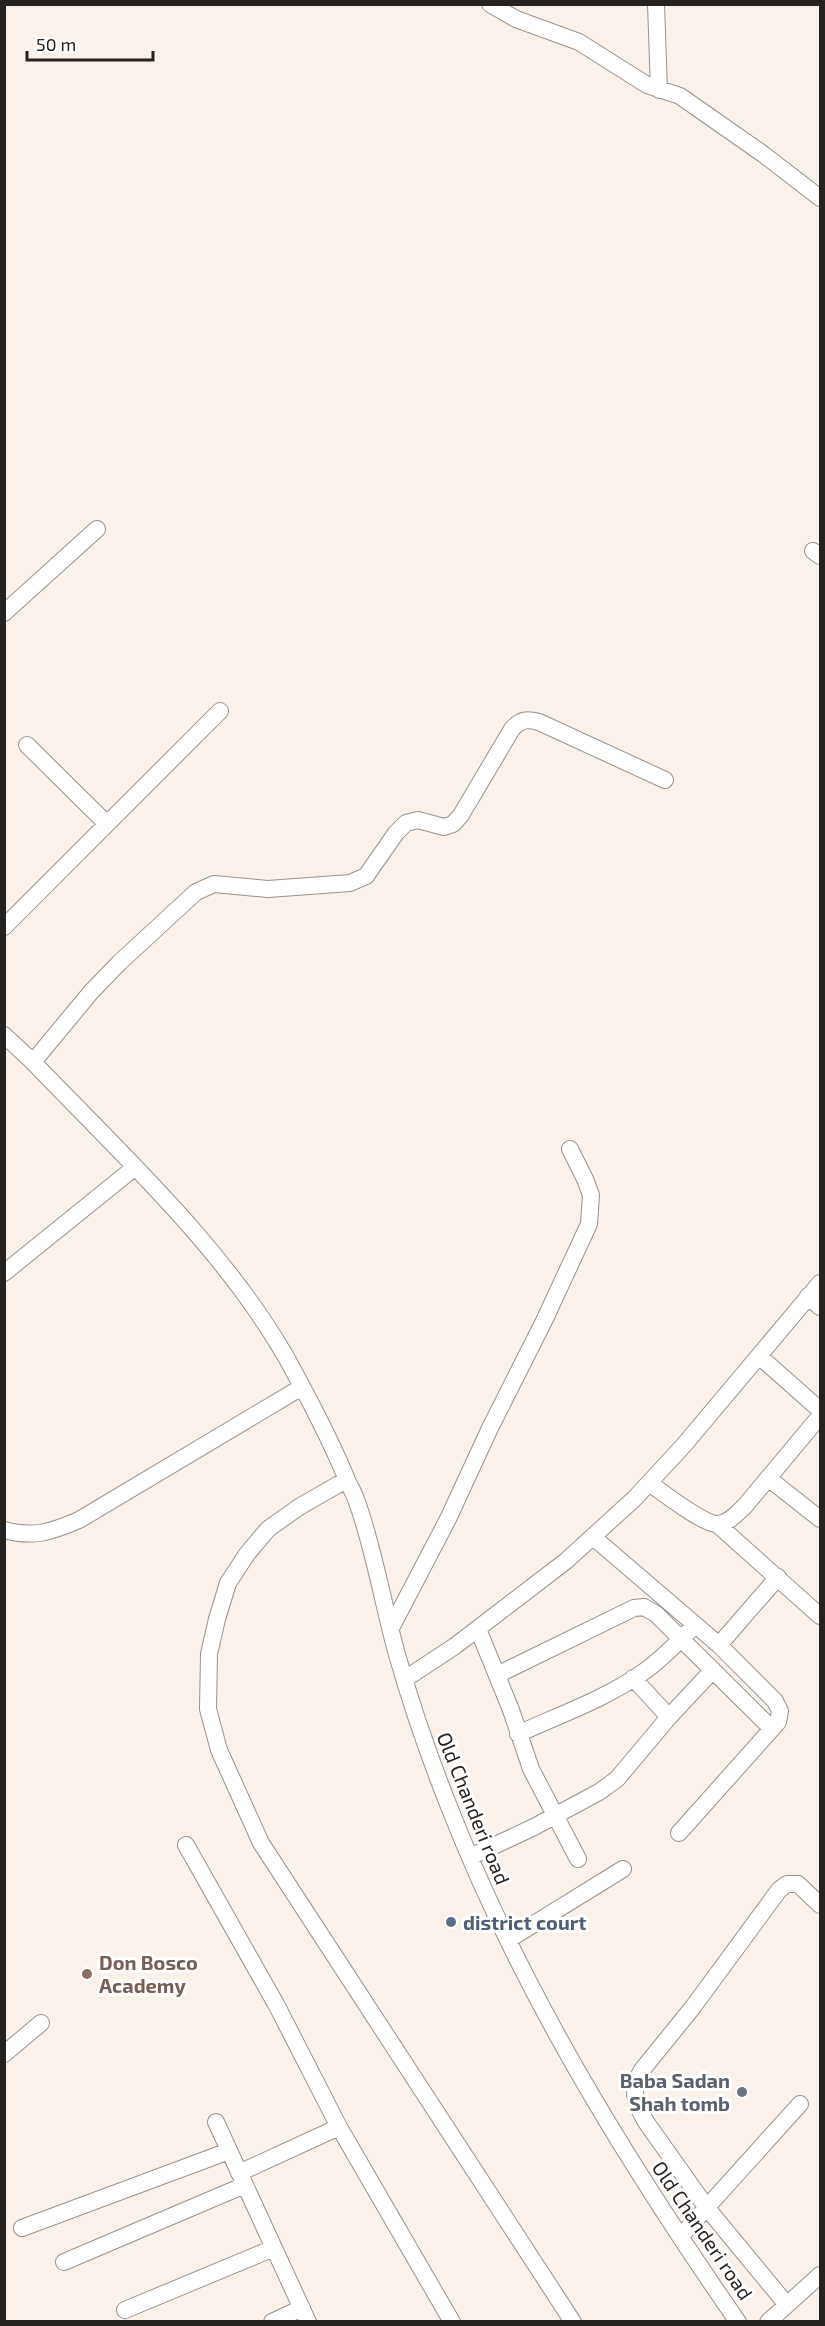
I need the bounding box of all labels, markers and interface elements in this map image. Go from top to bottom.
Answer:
scale bar [27,24,153,62]
text: 50 m [36,33,76,55]
street label: Old Chanderi road [433,1728,515,1888]
place label: district court [463,1910,587,1934]
marker: district court [444,1915,458,1929]
place label: Don Bosco Academy [99,1950,198,1998]
marker: Don Bosco Academy [80,1967,94,1981]
place label: Baba Sadan Shah tomb [620,2068,730,2115]
marker: Baba Sadan Shah tomb [735,2085,749,2099]
street label: Old Chanderi road [648,2156,758,2304]

